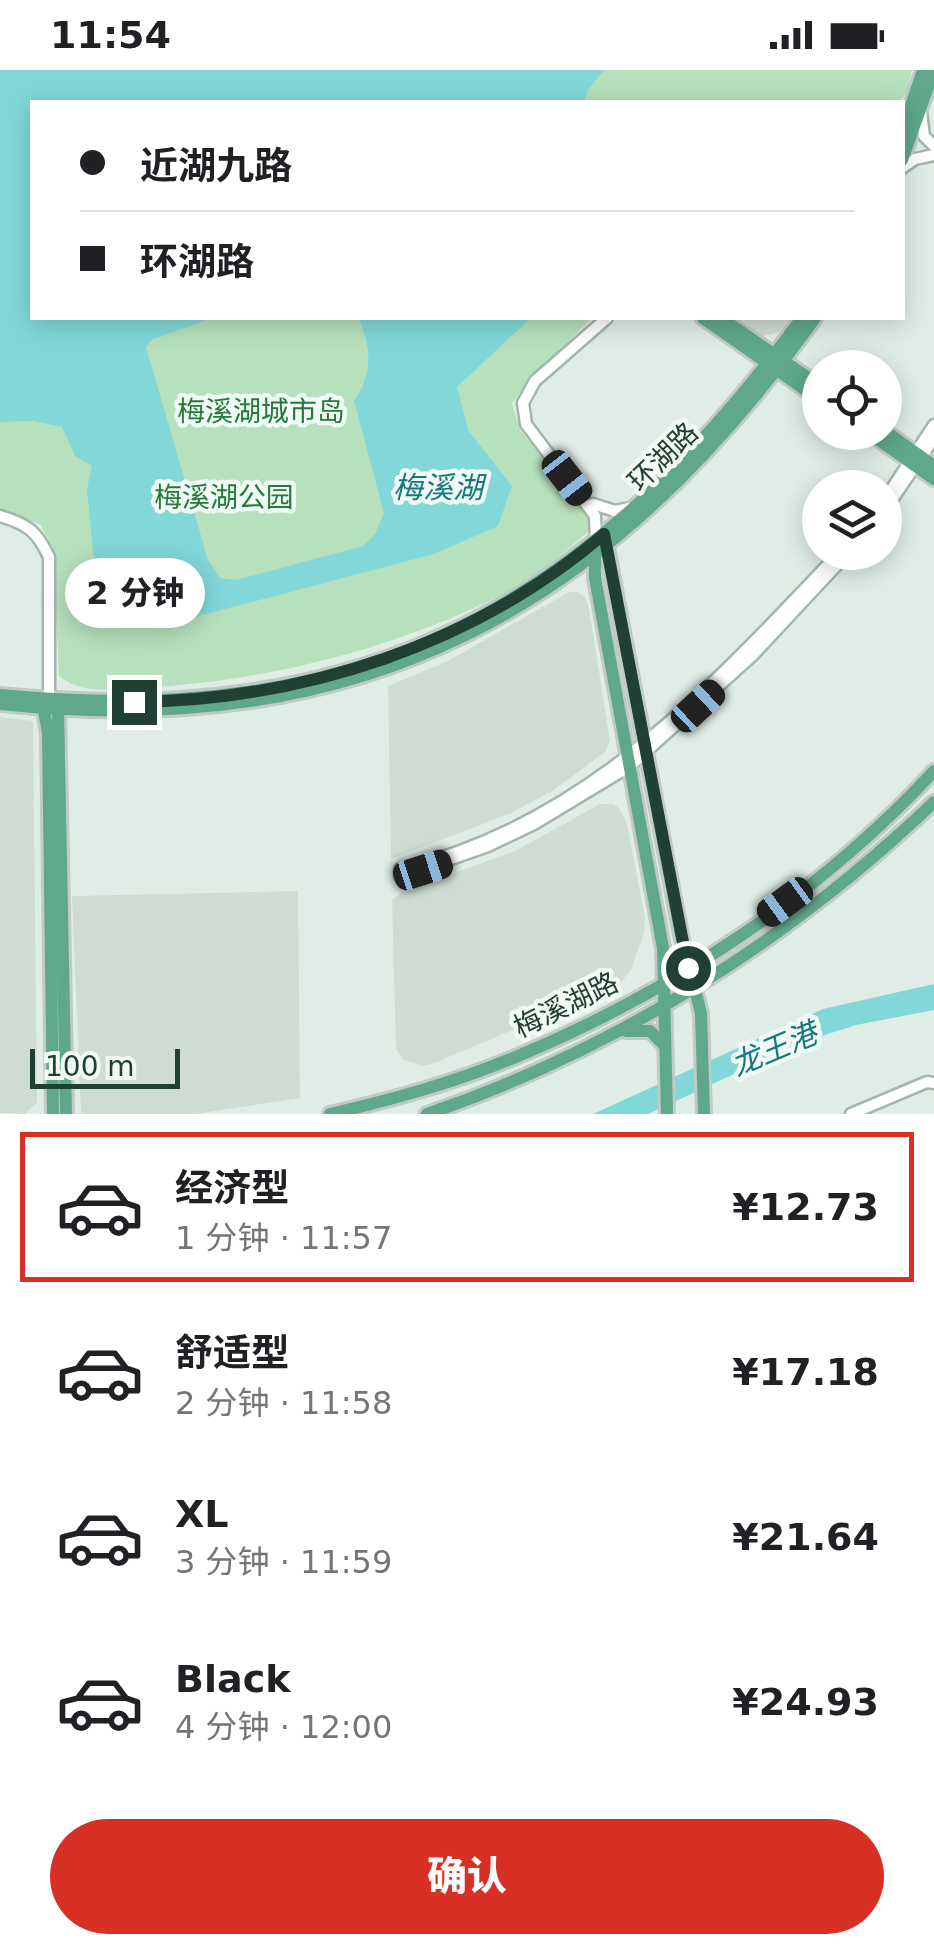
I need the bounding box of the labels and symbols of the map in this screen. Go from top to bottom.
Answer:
park label: 梅溪湖城市岛 [177,395,345,428]
street label: 环湖路 [621,416,705,498]
car [537,445,597,511]
water label: 梅溪湖 [393,470,487,505]
park label: 梅溪湖公园 [154,481,294,514]
callout: 2 分钟 [64,557,204,627]
car [666,675,730,737]
route end [112,680,157,725]
car [390,846,456,894]
car [752,872,818,932]
route start [666,946,711,991]
street label: 梅溪湖路 [508,966,624,1044]
water label: 龙王港 [726,1014,826,1083]
scale bar [30,1044,180,1088]

